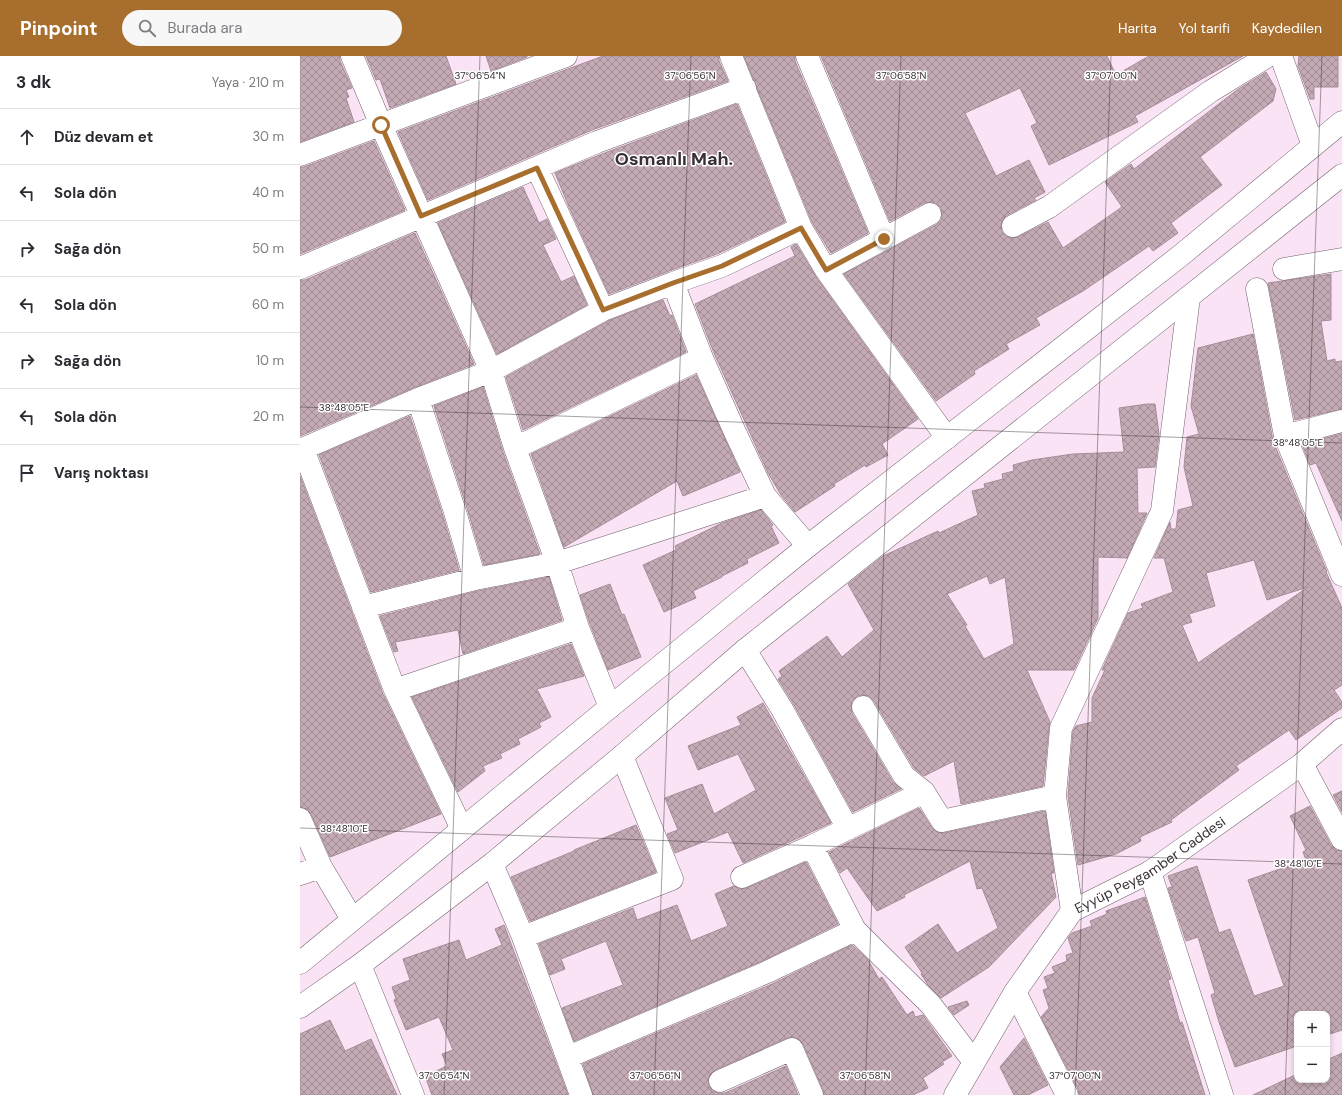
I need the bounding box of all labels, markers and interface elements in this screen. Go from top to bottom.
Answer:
search box [122,10,402,46]
text: Pinpoint [20,16,98,41]
icon: search [136,17,158,39]
text: Burada ara [168,18,242,38]
text: Harita [1118,19,1157,37]
text: Yol tarifi [1179,19,1230,37]
text: Kaydedilen [1252,19,1322,37]
text: 37°06'54"N [455,69,506,82]
text: 37°06'56"N [664,69,716,82]
text: 37°06'58"N [876,69,927,82]
text: 37°07'00"N [1085,69,1137,82]
text: 3 dk [16,71,51,93]
text: Yaya · 210 m [212,74,284,91]
route start [372,116,390,134]
icon: ahead [16,126,38,148]
text: Düz devam et [54,127,153,147]
text: 30 m [252,128,284,145]
district label: Osmanlı Mah. [615,147,733,171]
icon: left [16,182,38,204]
text: Sola dön [54,183,117,203]
text: 40 m [252,184,284,201]
route end [875,230,893,248]
icon: right [16,238,38,260]
text: Sağa dön [54,239,121,259]
text: 50 m [252,240,284,257]
icon: left [16,294,38,316]
text: Sola dön [54,295,117,315]
text: 60 m [252,296,284,313]
icon: right [16,350,38,372]
text: Sağa dön [54,351,121,371]
text: 10 m [256,352,284,369]
text: 38°48'05"E [319,401,370,414]
icon: left [16,406,38,428]
text: Sola dön [54,407,117,427]
text: 20 m [253,408,284,425]
text: 38°48'05"E [1273,436,1324,449]
icon: arrive [16,462,38,484]
text: Varış noktası [54,463,148,483]
street label: Eyyüp Peygamber Caddesi [1071,812,1229,917]
text: 38°48'10"E [320,822,368,835]
text: 38°48'10"E [1274,857,1322,870]
map controls [1294,1011,1330,1083]
button: + [1294,1011,1330,1047]
button: − [1294,1047,1330,1083]
text: 37°06'54"N [419,1069,470,1082]
text: 37°06'56"N [629,1069,681,1082]
text: 37°06'58"N [840,1069,891,1082]
text: 37°07'00"N [1049,1069,1101,1082]

